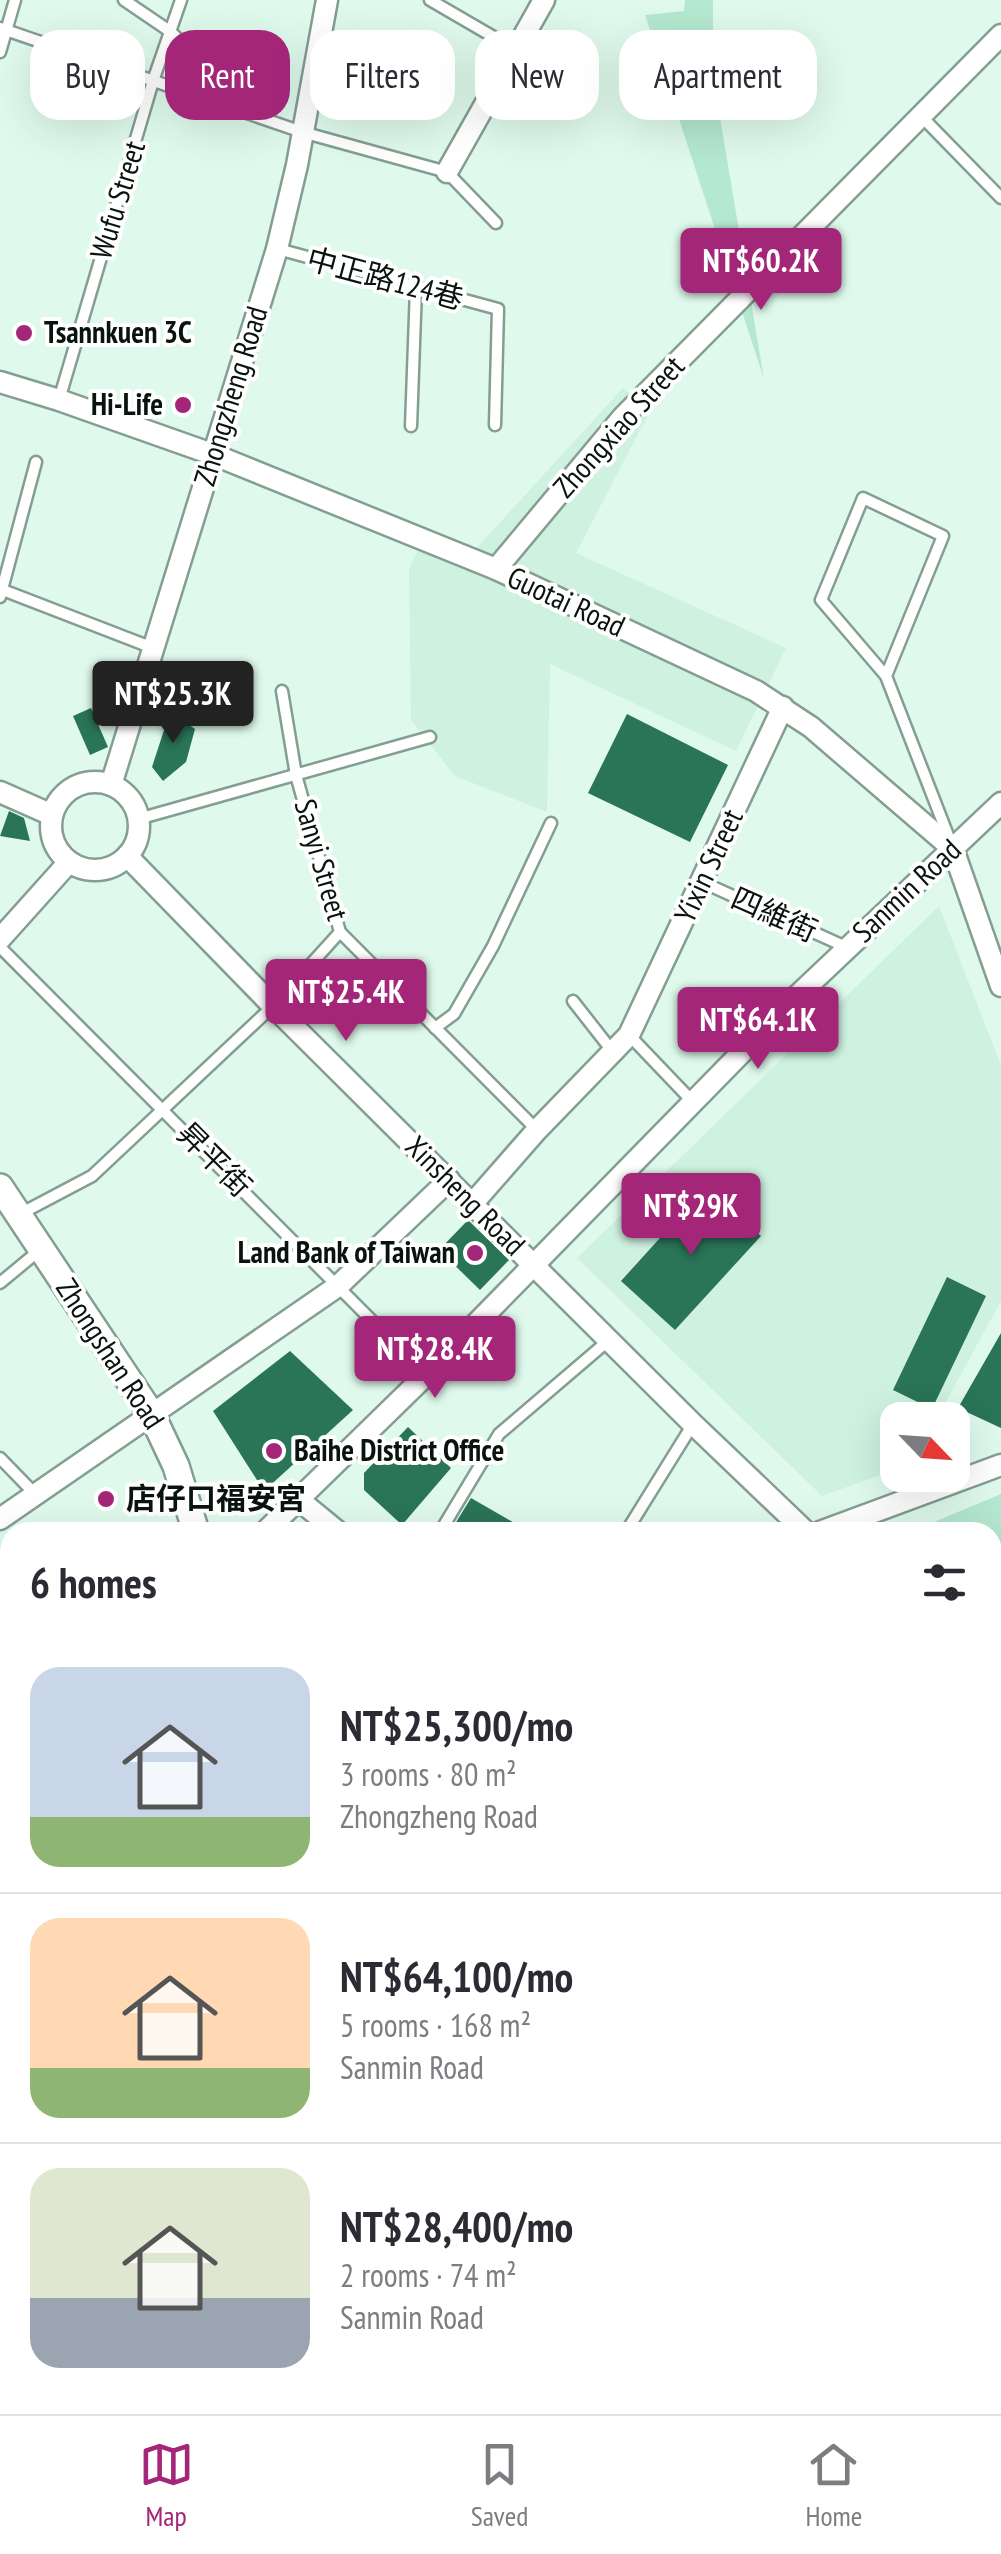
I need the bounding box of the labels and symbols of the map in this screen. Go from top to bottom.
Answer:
street label: Wufu Street [80,135,153,263]
pin: NT$60.2K [658,228,864,313]
street label: 中正路124巷 [303,238,468,317]
street label: Zhongzheng Road [184,301,275,490]
place label: Tsannkuen 3C [44,312,192,351]
marker: Tsannkuen 3C [13,322,35,344]
street label: Zhongxiao Street [544,346,692,505]
place label: Hi-Life [91,384,163,423]
marker: Hi-Life [172,394,194,416]
street label: Guotai Road [502,557,632,645]
pin: NT$25.3K [70,661,276,746]
street label: Sanyi Street [287,794,359,925]
street label: Yixin Street [664,802,751,928]
street label: Sanmin Road [843,830,969,950]
street label: 四維街 [726,878,824,950]
pin: NT$25.4K [243,959,449,1044]
pin: NT$64.1K [655,987,861,1072]
street label: 昇平街 [169,1113,261,1205]
street label: Xinsheng Road [398,1127,534,1263]
pin: NT$29K [610,1173,772,1258]
place label: Land Bank of Taiwan [238,1232,455,1271]
marker: Land Bank of Taiwan [464,1242,486,1264]
street label: Zhongshan Road [48,1271,174,1436]
pin: NT$28.4K [332,1316,538,1401]
north arrow [880,1402,970,1492]
place label: Baihe District Office [294,1430,504,1469]
marker: Baihe District Office [263,1440,285,1462]
place label: 店仔口福安宮 [126,1478,306,1517]
marker: 店仔口福安宮 [95,1488,117,1510]

